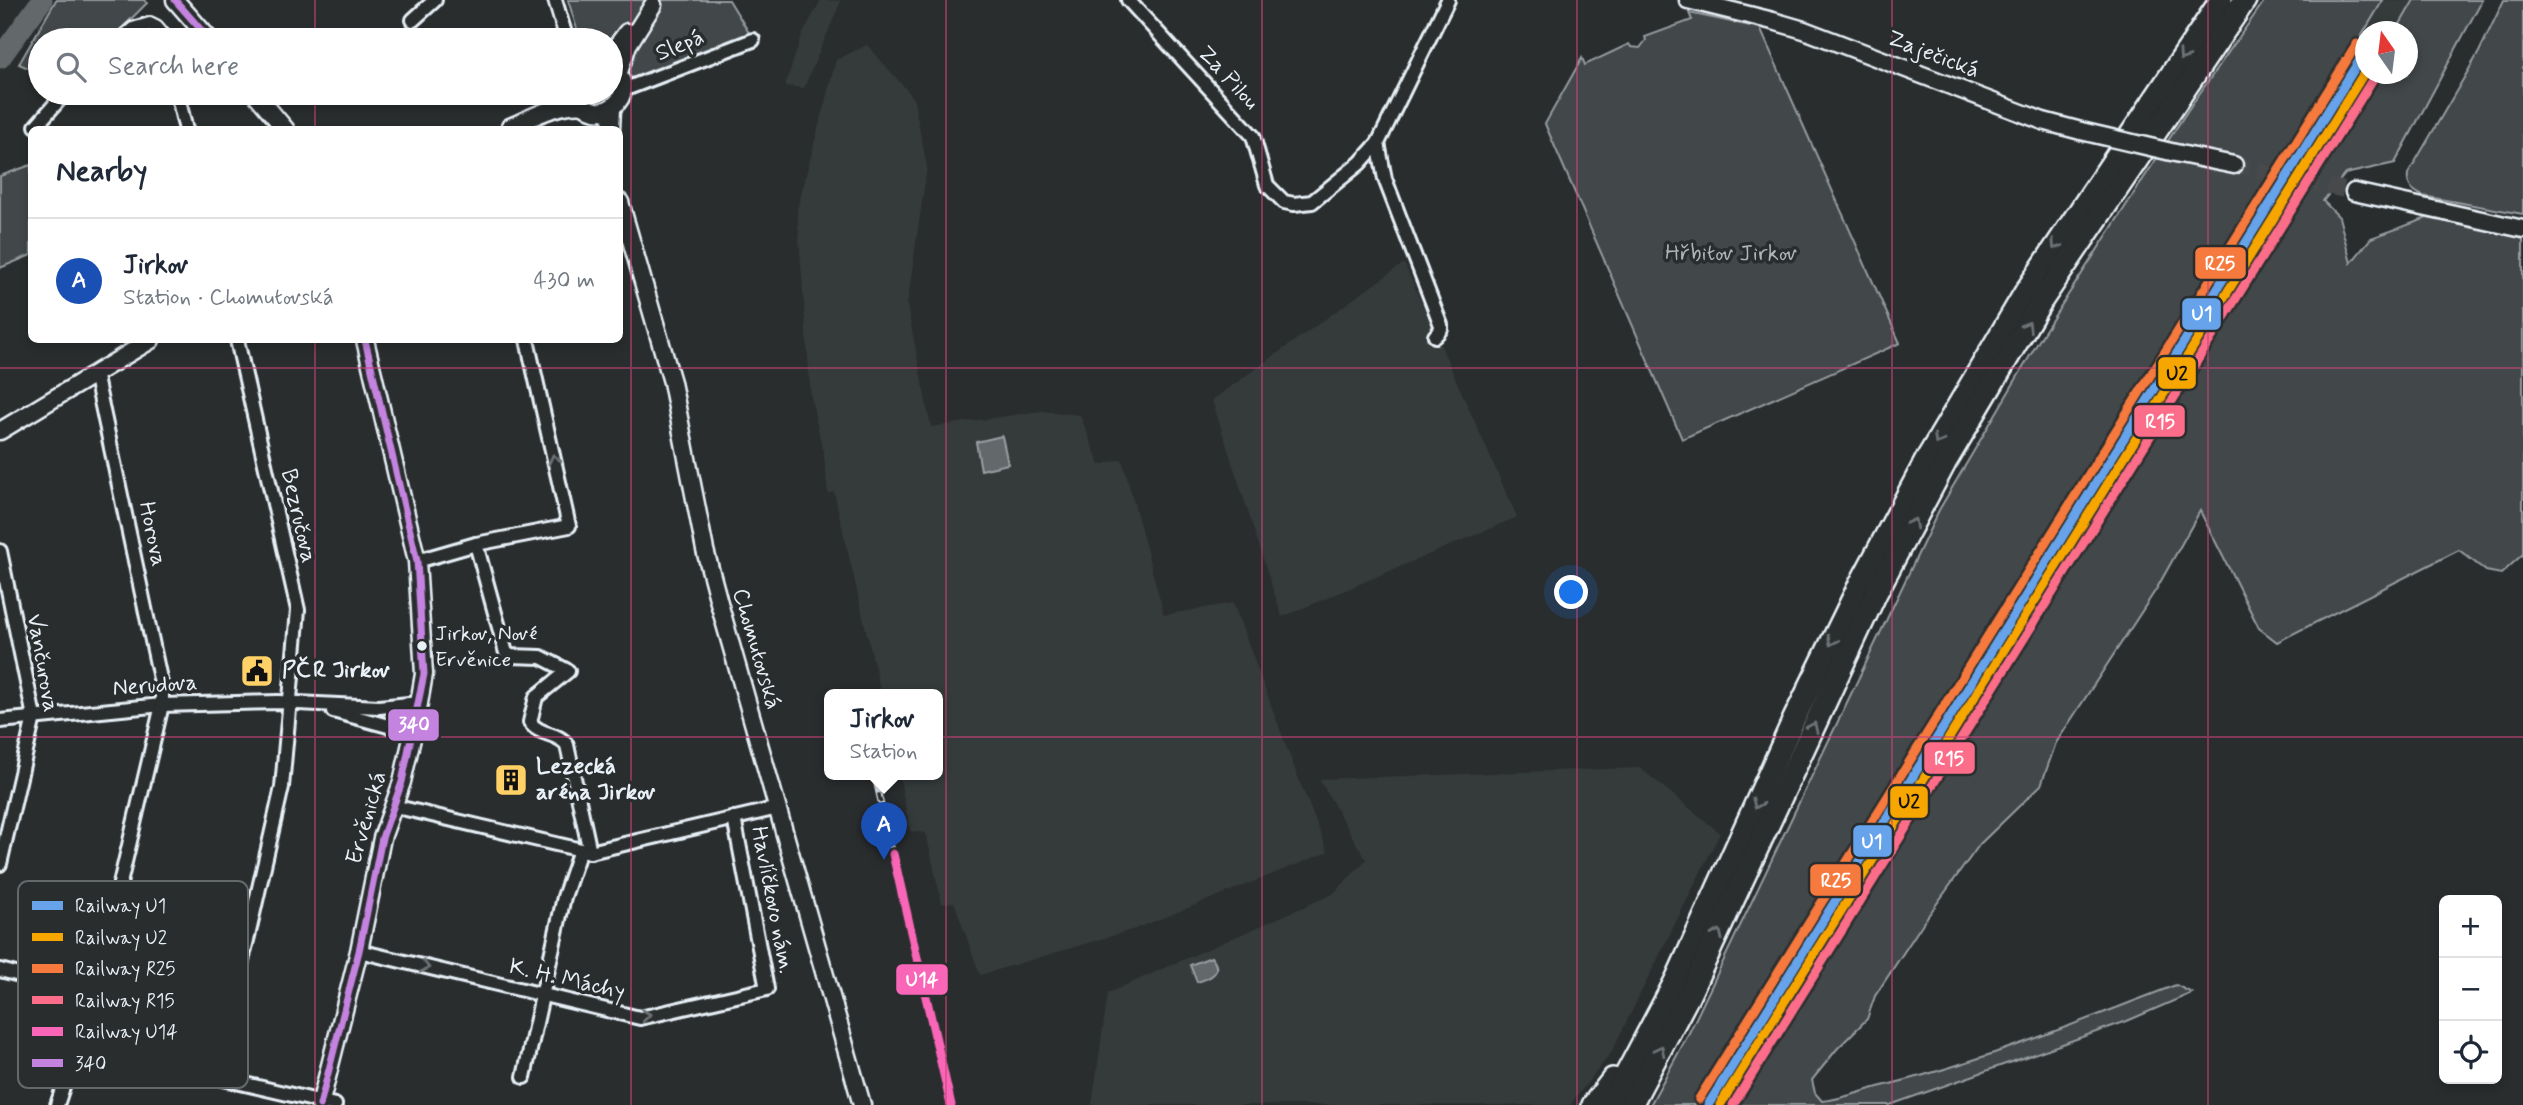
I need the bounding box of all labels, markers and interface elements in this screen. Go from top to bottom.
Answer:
north arrow [2355,21,2418,84]
street label: Slepá [651,23,709,69]
street label: Zaječická [1883,24,1983,86]
search box [28,28,623,105]
street label: Za Pilou [1191,39,1265,117]
icon: search [52,48,90,86]
one-way arrow [2178,49,2191,62]
text: Search here [108,50,239,84]
text: Nearby [56,152,147,191]
one-way arrow [2051,238,2064,251]
park label: Hřbitov Jirkov [1665,239,1797,269]
line badge: R25 [2194,246,2247,280]
text: Jirkov [123,249,188,283]
text: R25 [2205,252,2235,277]
text: A [71,266,87,296]
text: 430 m [534,266,595,296]
text: Station · Chomutovská [123,283,334,313]
line badge: U1 [2181,297,2222,331]
text: U1 [2192,302,2212,327]
one-way arrow [2018,320,2031,333]
line badge: U2 [2157,356,2197,390]
text: U2 [2166,362,2189,387]
line badge: R15 [2133,404,2186,438]
text: R15 [2145,410,2175,435]
one-way arrow [1933,432,1946,445]
one-way arrow [548,453,563,465]
street label: Bezručova [273,466,323,566]
street label: Horova [131,499,173,569]
one-way arrow [1905,518,1919,530]
your location [1554,575,1588,609]
street label: Chomutovská [724,585,788,713]
street label: Vančurova [19,612,65,714]
place label: Jirkov, Nové Ervěnice [435,620,537,674]
one-way arrow [1827,634,1841,646]
marker: Jirkov, Nové Ervěnice [415,639,429,653]
public building icon: PČR Jirkov [238,652,276,690]
place label: PČR Jirkov [282,656,390,686]
street label: Nerudova [112,668,198,704]
popup [824,689,943,780]
text: Jirkov [849,703,914,737]
line badge: 340 [387,708,440,742]
text: 340 [398,713,430,738]
one-way arrow [1805,722,1819,734]
text: Station [849,737,918,767]
line badge: R15 [1923,741,1976,775]
text: R15 [1934,747,1964,772]
place label: Lezecká aréna Jirkov [536,752,655,808]
building icon: Lezecká aréna Jirkov [492,761,530,799]
street label: Ervěnická [339,768,395,868]
line badge: U2 [1889,785,1929,819]
text: U2 [1898,790,1921,815]
one-way arrow [1751,797,1765,809]
pin: A [861,802,907,860]
street label: Havlíčkovo nám. [743,824,801,976]
line badge: U1 [1852,824,1893,858]
text: U1 [1862,830,1882,855]
line badge: R25 [1809,863,1862,897]
text: R25 [1821,869,1851,894]
legend [18,881,248,1088]
text: Railway U1 [75,894,166,920]
map controls [2439,895,2502,1084]
button: + [2439,895,2502,958]
text: Railway U2 [75,926,167,952]
one-way arrow [1710,929,1724,941]
street label: K. H. Máchy [506,952,628,1008]
text: Railway R25 [75,957,176,983]
button: − [2439,958,2502,1021]
one-way arrow [419,959,431,973]
line badge: U14 [895,963,949,996]
text: U14 [906,968,939,993]
text: Railway R15 [75,989,175,1015]
one-way arrow [640,1008,652,1023]
text: Railway U14 [75,1020,178,1046]
button: locate [2439,1021,2502,1084]
one-way arrow [1652,1045,1666,1058]
text: 340 [75,1052,107,1077]

